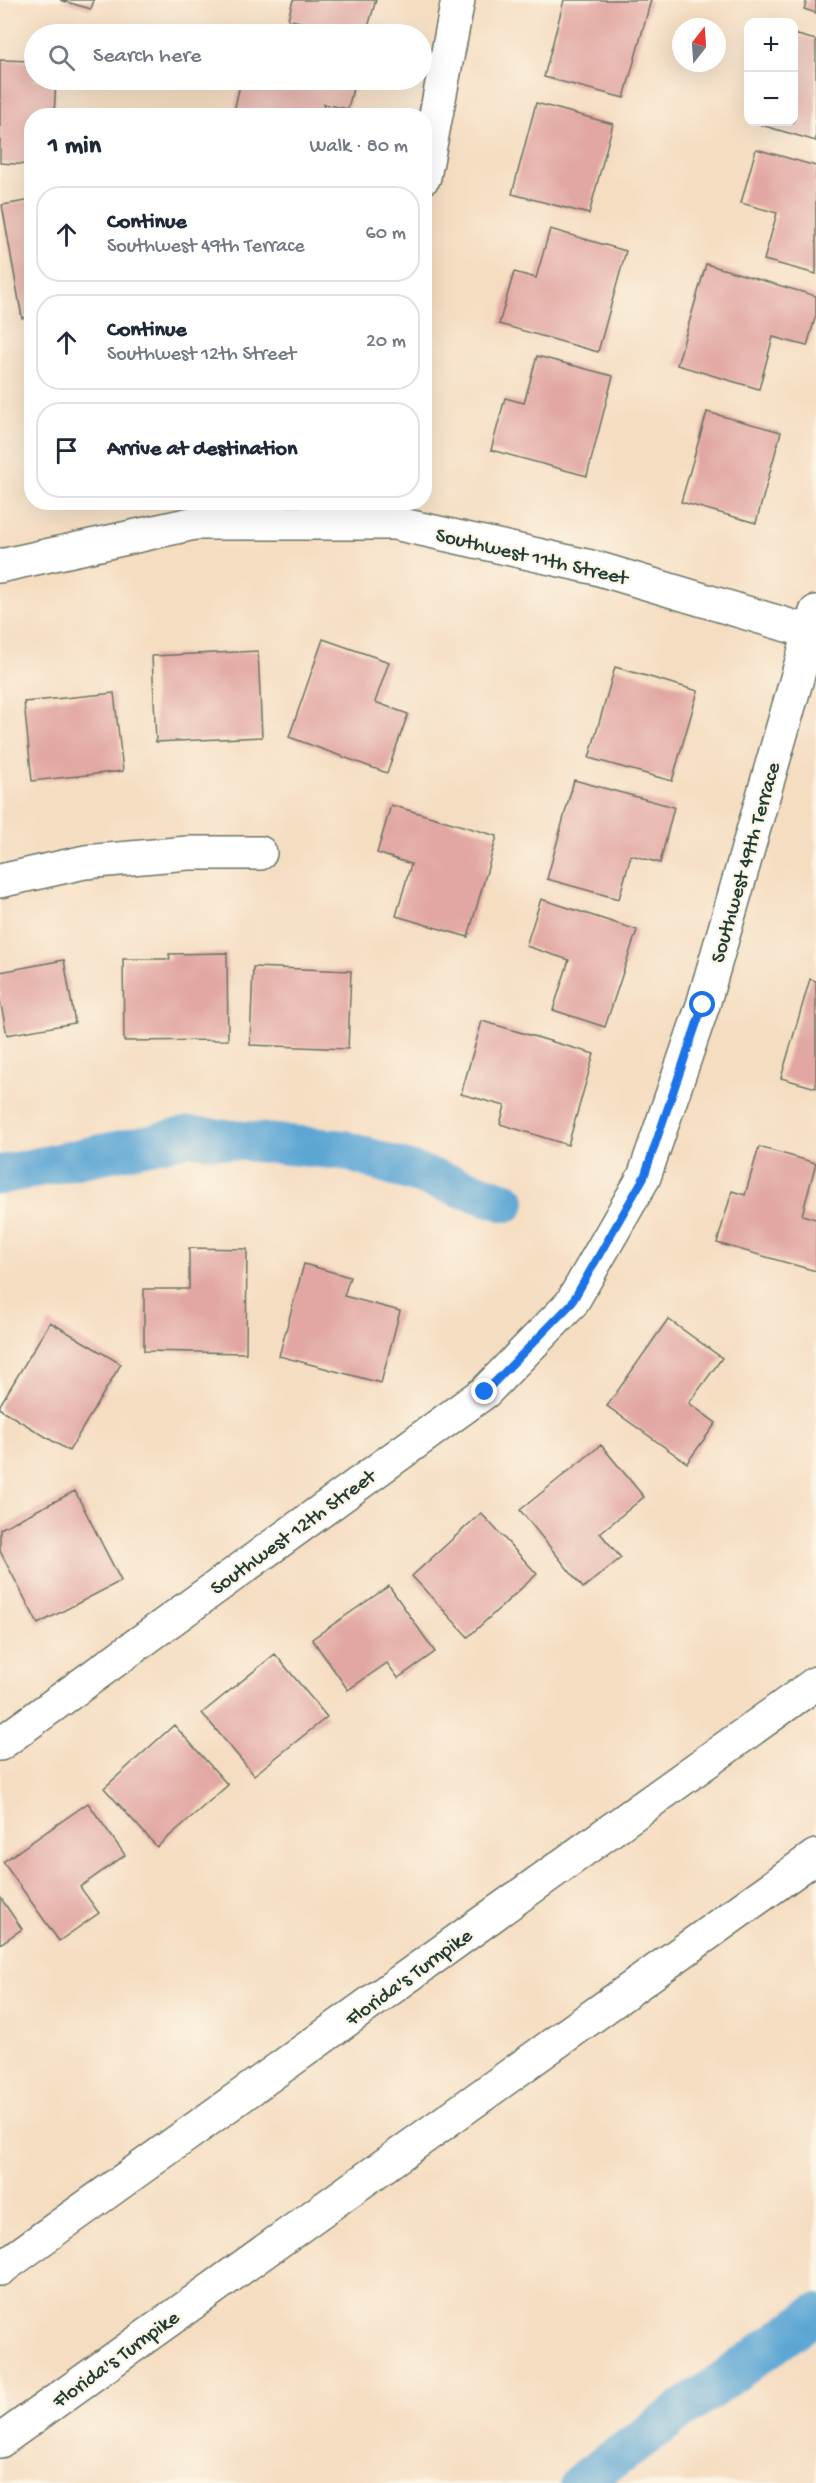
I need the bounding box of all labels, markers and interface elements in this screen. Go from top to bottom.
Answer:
north arrow [672,18,726,72]
map controls [744,18,798,126]
button: + [744,18,798,72]
search box [24,24,432,90]
icon: search [45,41,78,74]
text: Search here [93,44,201,70]
button: − [744,72,798,126]
text: 1 min [48,132,101,163]
text: Walk · 80 m [310,136,408,159]
text: Continue [107,210,187,236]
icon: ahead [50,218,83,251]
text: 60 m [366,223,406,246]
text: Southwest 49th Terrace [107,236,305,259]
text: Continue [107,318,187,344]
icon: ahead [50,326,83,359]
text: 20 m [366,331,406,354]
text: Southwest 12th Street [107,344,296,367]
icon: arrive [50,434,83,467]
text: Arrive at destination [107,437,297,463]
street label: Southwest 11th Street [433,524,632,593]
street label: Southwest 49th Terrace [707,759,788,966]
route start [689,991,715,1017]
route end [471,1378,497,1404]
street label: Southwest 12th Street [206,1464,384,1602]
street label: Florida's Turnpike [341,1924,479,2034]
street label: Florida's Turnpike [48,2306,186,2416]

